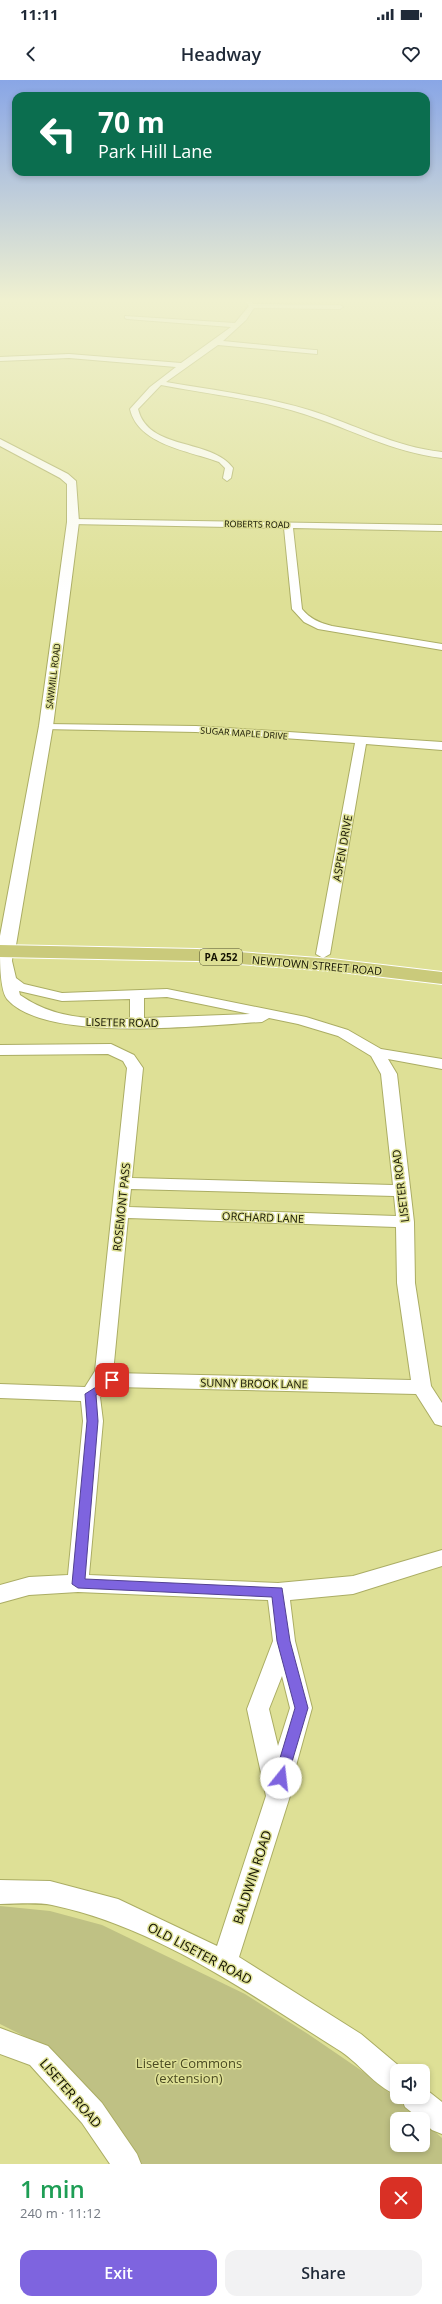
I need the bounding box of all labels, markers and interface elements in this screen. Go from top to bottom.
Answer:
text: 11:11 [20,4,59,24]
text: Headway [181,42,261,66]
icon: back [20,43,42,65]
icon: heart [400,43,422,65]
text: 70 m [98,103,165,141]
icon: left [32,108,84,160]
text: Park Hill Lane [98,139,212,163]
street label: ROBERTS ROAD [224,517,290,531]
street label: SAWMILL ROAD [43,642,63,710]
street label: SUGAR MAPLE DRIVE [200,723,288,743]
street label: ASPEN DRIVE [329,814,355,882]
road number: PA 252 [200,949,242,965]
street label: NEWTOWN STREET ROAD [251,952,383,978]
street label: LISETER ROAD [85,1014,159,1030]
street label: LISETER ROAD [388,1149,412,1223]
street label: ROSEMONT PASS [109,1162,133,1252]
street label: ORCHARD LANE [222,1208,304,1226]
pin [95,1363,129,1397]
icon: arrive [101,1369,123,1391]
street label: SUNNY BROOK LANE [200,1375,308,1391]
position arrow [260,1757,302,1799]
street label: BALDWIN ROAD [228,1828,276,1926]
street label: OLD LISETER ROAD [145,1918,255,1988]
park label: Liseter Commons (extension) [136,2054,242,2087]
street label: LISETER ROAD [36,2055,106,2131]
map controls [390,2064,430,2152]
button: sound [390,2064,430,2104]
button: search [390,2112,430,2152]
text: 1 min [20,2172,85,2205]
button: close [380,2177,422,2219]
text: 240 m · 11:12 [20,2204,101,2222]
button: Exit [20,2250,217,2296]
button: Share [225,2250,422,2296]

